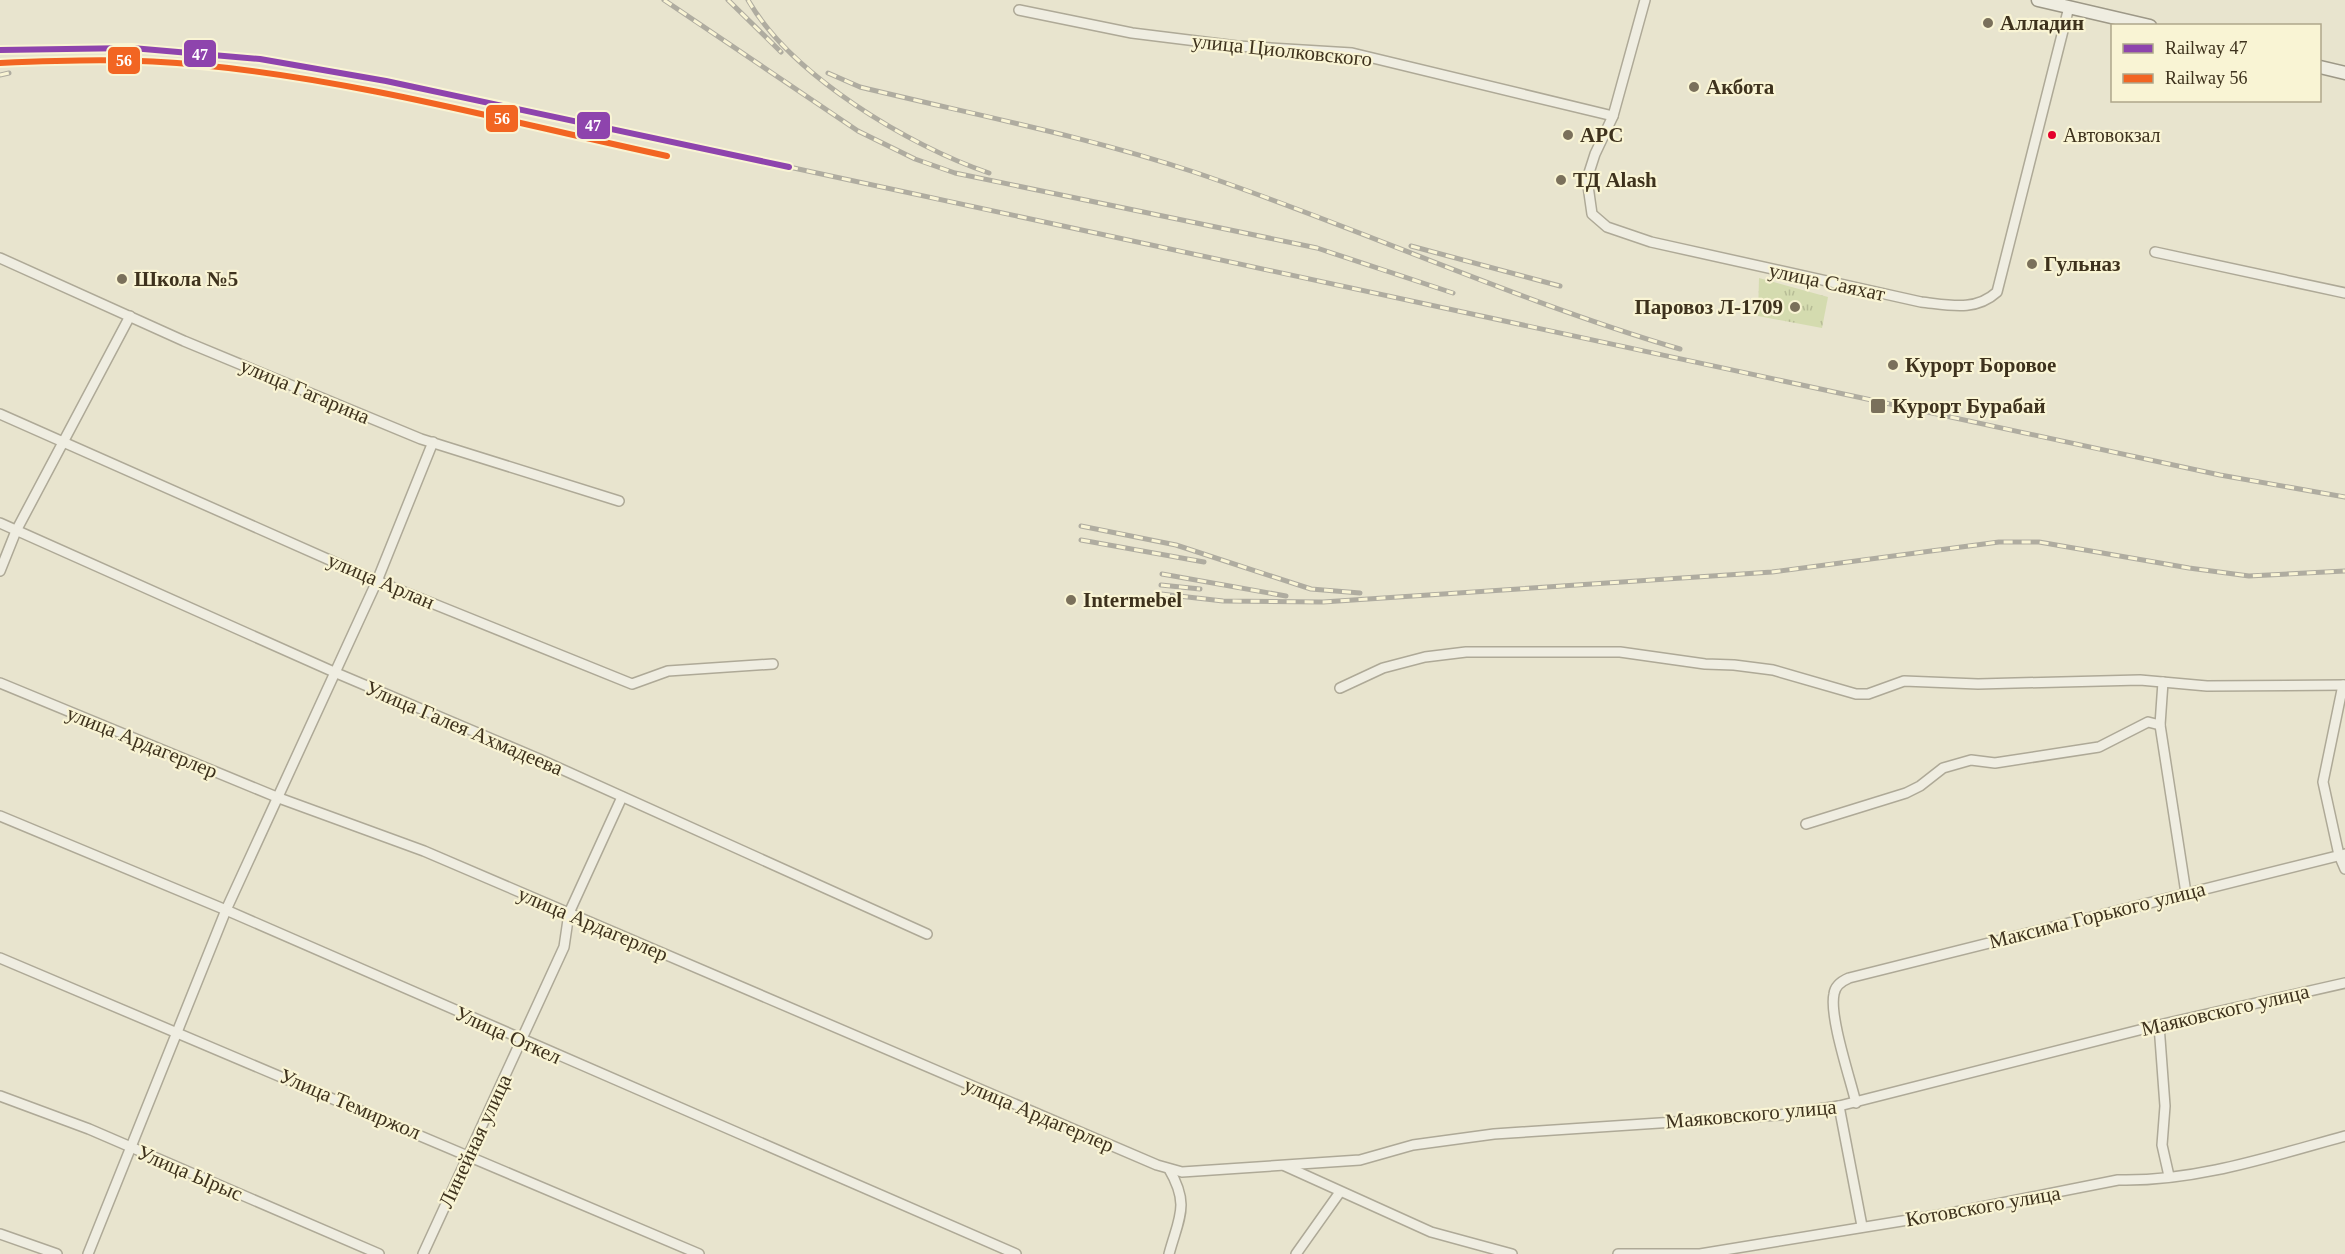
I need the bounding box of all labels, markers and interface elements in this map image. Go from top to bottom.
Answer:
place label: Алладин [2000,11,2084,35]
marker: Алладин [1981,16,1995,30]
legend [2111,24,2321,102]
street label: улица Циолковского [1191,29,1373,71]
text: Railway 47 [2165,38,2248,58]
line badge: 47 [183,39,217,68]
line badge: 56 [107,46,141,75]
text: 47 [192,46,208,63]
text: 56 [116,52,132,69]
text: Railway 56 [2165,68,2248,88]
place label: Акбота [1706,75,1775,99]
marker: Акбота [1687,80,1701,94]
line badge: 56 [485,104,519,133]
text: 56 [494,110,510,127]
line badge: 47 [576,111,611,140]
text: 47 [585,117,601,134]
place label: АРС [1580,123,1623,147]
place label: Автовокзал [2063,124,2161,146]
marker: АРС [1561,128,1575,142]
marker: Автовокзал [2046,129,2058,141]
place label: ТД Alash [1573,168,1657,192]
marker: ТД Alash [1554,173,1568,187]
place label: Гульназ [2044,252,2120,276]
marker: Гульназ [2025,257,2039,271]
street label: улица Саяхат [1767,258,1887,306]
place label: Школа №5 [134,267,238,291]
marker: Школа №5 [115,272,129,286]
place label: Паровоз Л-1709 [1634,295,1783,319]
marker: Паровоз Л-1709 [1788,300,1802,314]
street label: улица Гагарина [237,353,374,429]
place label: Курорт Боровое [1905,353,2056,377]
marker: Курорт Боровое [1886,358,1900,372]
place label: Курорт Бурабай [1892,394,2046,418]
marker: Курорт Бурабай [1869,397,1887,415]
street label: улица Арлан [324,548,438,614]
place label: Intermebel [1083,588,1182,612]
marker: Intermebel [1064,593,1078,607]
street label: Улица Галея Ахмадеева [362,675,567,781]
street label: улица Ардагерлер [63,701,221,783]
street label: Максима Горького улица [1986,876,2208,954]
street label: улица Ардагерлер [514,882,672,966]
street label: Маяковского улица [2139,979,2312,1041]
street label: Улица Откел [451,1001,565,1069]
street label: Улица Темиржол [276,1063,424,1145]
street label: Линейная улица [434,1070,517,1212]
street label: улица Ардагерлер [960,1073,1118,1157]
street label: Маяковского улица [1664,1095,1838,1133]
street label: Улица Ырыс [134,1140,246,1206]
street label: Котовского улица [1904,1180,2063,1231]

